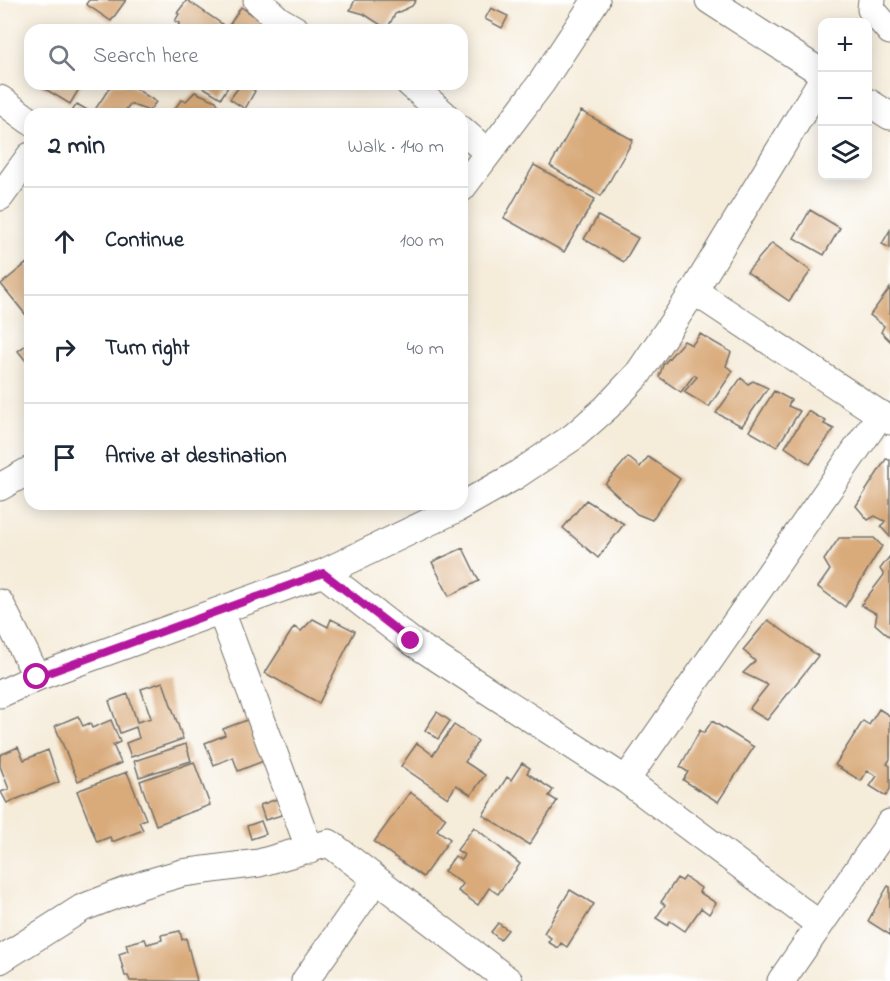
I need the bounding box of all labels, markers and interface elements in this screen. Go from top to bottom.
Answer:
map controls [818,18,872,180]
button: + [818,18,872,72]
search box [24,24,468,90]
icon: search [45,41,78,74]
text: Search here [93,41,198,73]
button: − [818,72,872,126]
button: layers [818,126,872,180]
text: 2 min [48,128,105,166]
text: Walk · 140 m [348,133,444,162]
icon: ahead [48,225,81,258]
text: Continue [105,225,184,257]
text: 100 m [400,227,444,256]
icon: right [48,333,81,366]
text: Turn right [105,333,190,365]
text: 40 m [407,335,444,364]
icon: arrive [48,441,81,474]
text: Arrive at destination [105,441,287,473]
route end [397,627,423,653]
route start [23,663,49,689]

